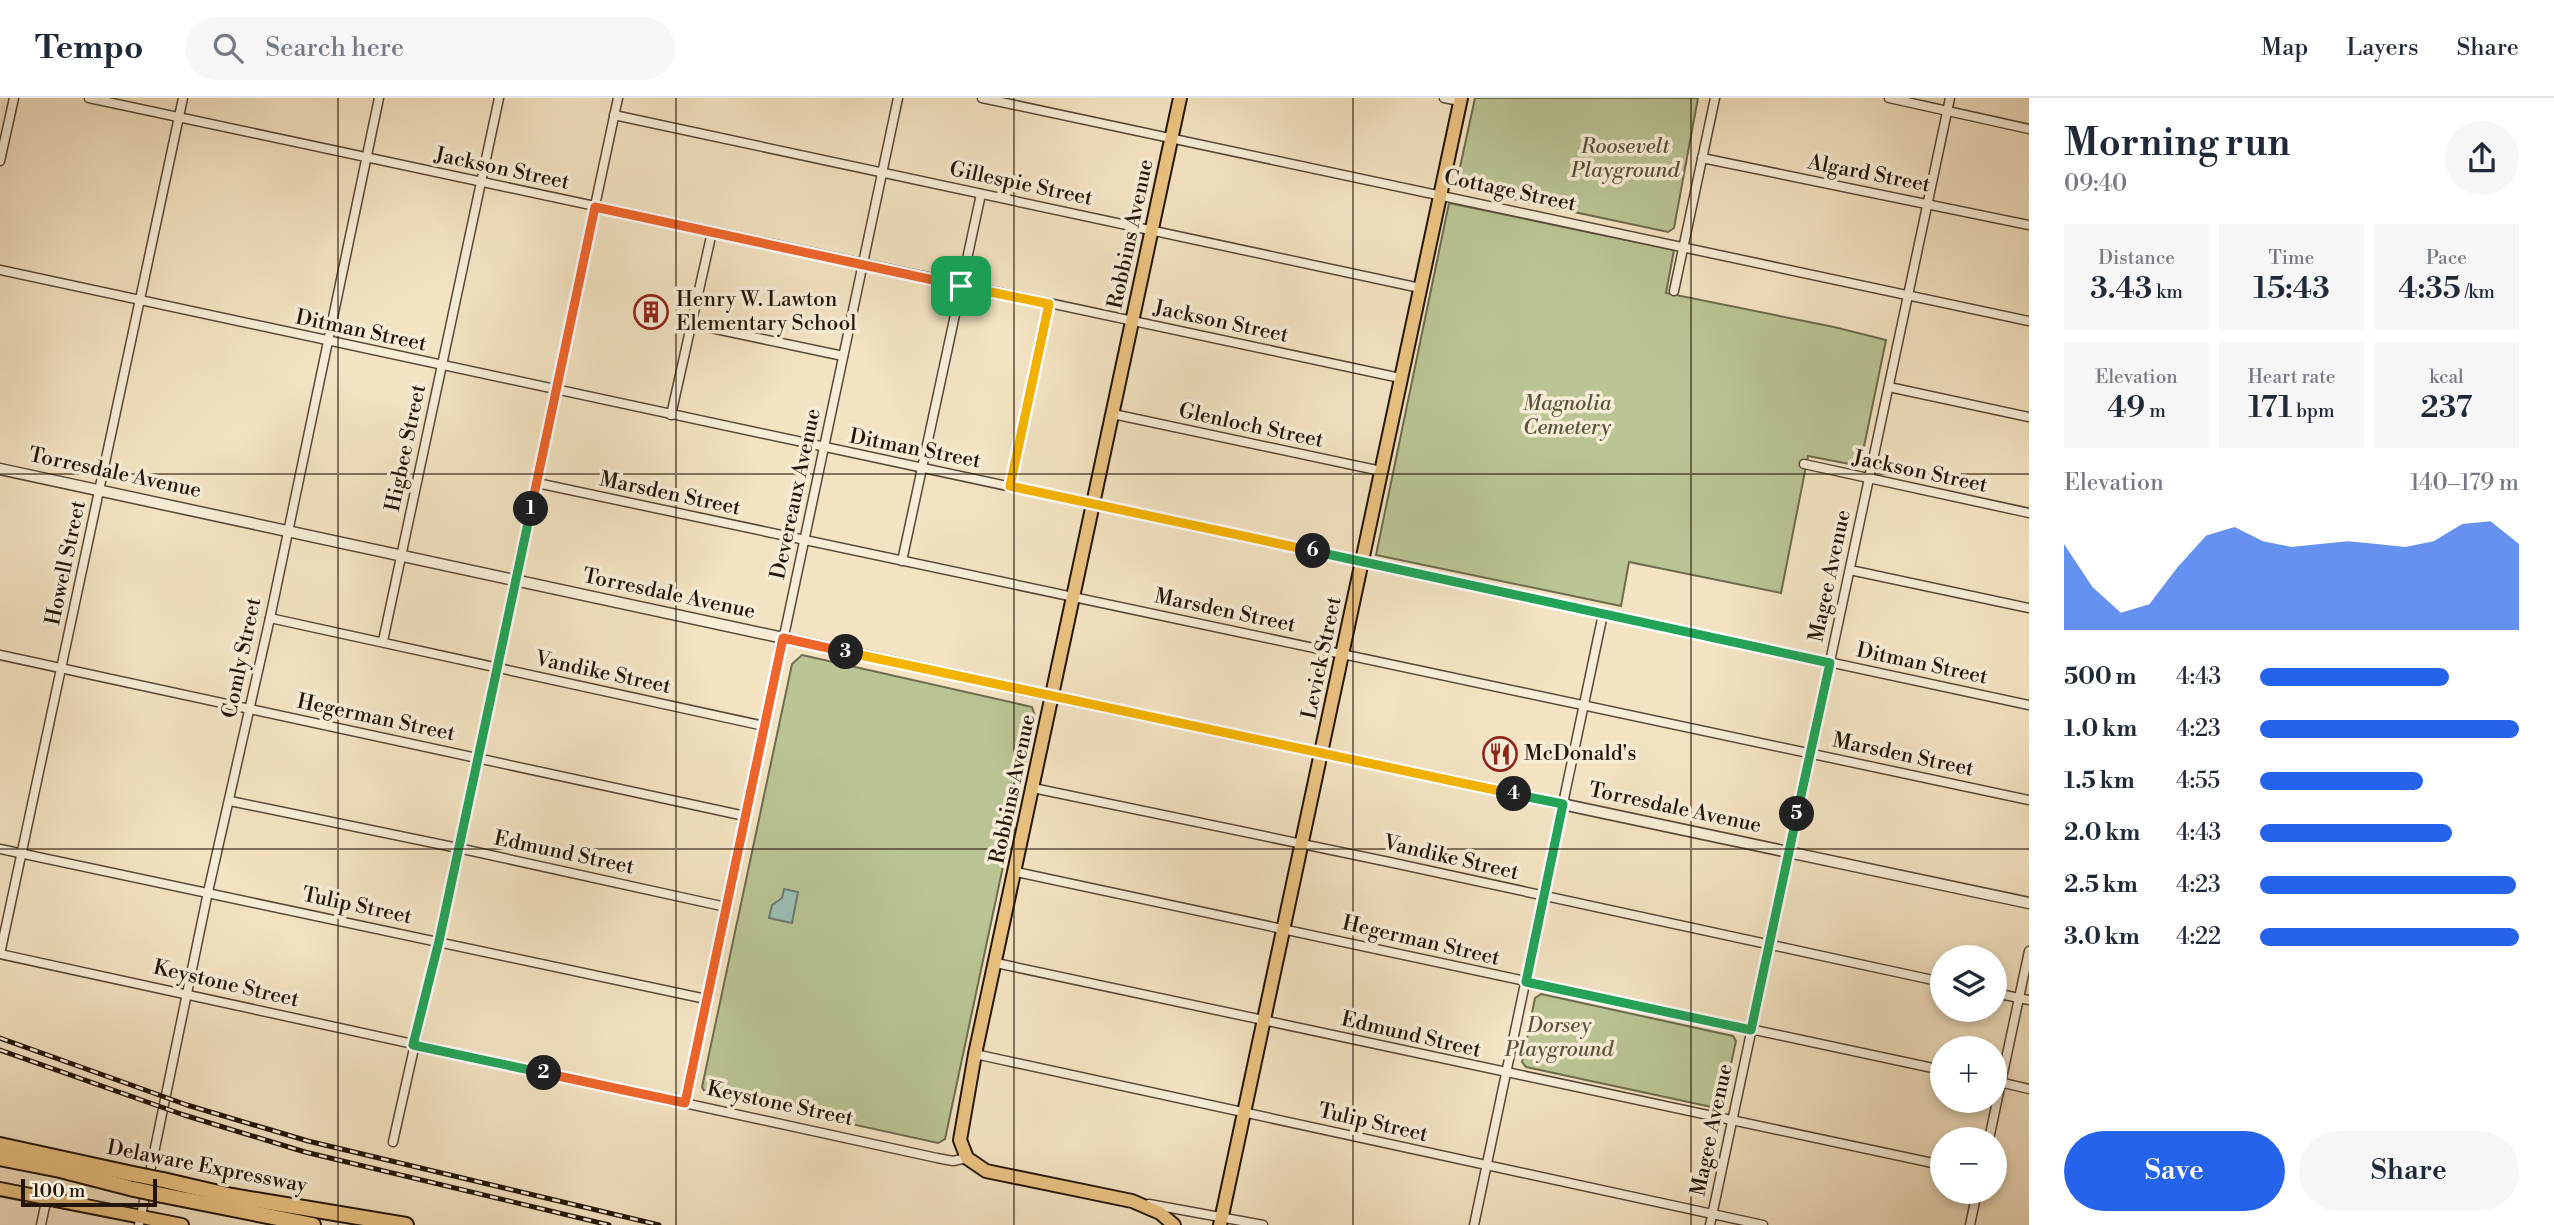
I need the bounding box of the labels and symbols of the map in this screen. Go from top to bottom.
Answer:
park label: Roosevelt Playground [1570,134,1681,184]
street label: Jackson Street [431,142,572,196]
street label: Algard Street [1805,149,1933,199]
street label: Gillespie Street [947,156,1095,212]
street label: Robbins Avenue [1102,157,1160,311]
street label: Cottage Street [1442,164,1579,218]
pin [931,256,991,316]
place label: Henry W. Lawton Elementary School [676,287,856,337]
building icon: Henry W. Lawton Elementary School [632,293,670,331]
street label: Jackson Street [1150,295,1291,349]
street label: Ditman Street [293,304,429,358]
street label: Higbee Street [380,382,432,514]
park label: Magnolia Cemetery [1523,391,1612,441]
street label: Glenloch Street [1176,398,1326,454]
street label: Devereaux Avenue [765,406,827,582]
street label: Ditman Street [847,424,983,475]
street label: Torresdale Avenue [26,442,204,504]
street label: Jackson Street [1849,445,1990,499]
street label: Marsden Street [597,466,744,522]
pin: 1 [514,492,548,526]
street label: Howell Street [40,498,92,628]
street label: Magee Avenue [1803,507,1857,645]
pin: 6 [1296,533,1330,568]
street label: Torresdale Avenue [580,563,758,625]
street label: Marsden Street [1152,583,1299,639]
street label: Levick Street [1296,594,1348,722]
street label: Comly Street [217,595,268,721]
pin: 3 [828,634,864,670]
street label: Ditman Street [1854,637,1990,691]
street label: Vandike Street [532,646,674,700]
street label: Hegerman Street [295,689,458,748]
street label: Robbins Avenue [984,712,1042,866]
street label: Marsden Street [1830,727,1977,783]
restaurant icon: McDonald's [1481,735,1519,773]
place label: McDonald's [1524,741,1636,767]
pin: 4 [1496,776,1532,812]
street label: Torresdale Avenue [1586,777,1764,839]
pin: 5 [1780,796,1814,832]
street label: Edmund Street [492,825,637,881]
street label: Vandike Street [1380,830,1522,886]
street label: Tulip Street [300,882,415,930]
street label: Hegerman Street [1340,910,1503,972]
street label: Keystone Street [151,955,302,1014]
street label: Edmund Street [1339,1006,1484,1064]
park label: Dorsey Playground [1504,1013,1615,1063]
pin: 2 [526,1056,562,1090]
street label: Magee Avenue [1685,1061,1739,1199]
street label: Keystone Street [705,1076,856,1132]
street label: Tulip Street [1316,1098,1431,1148]
street label: Delaware Expressway [105,1135,310,1199]
scale bar [21,1176,158,1208]

